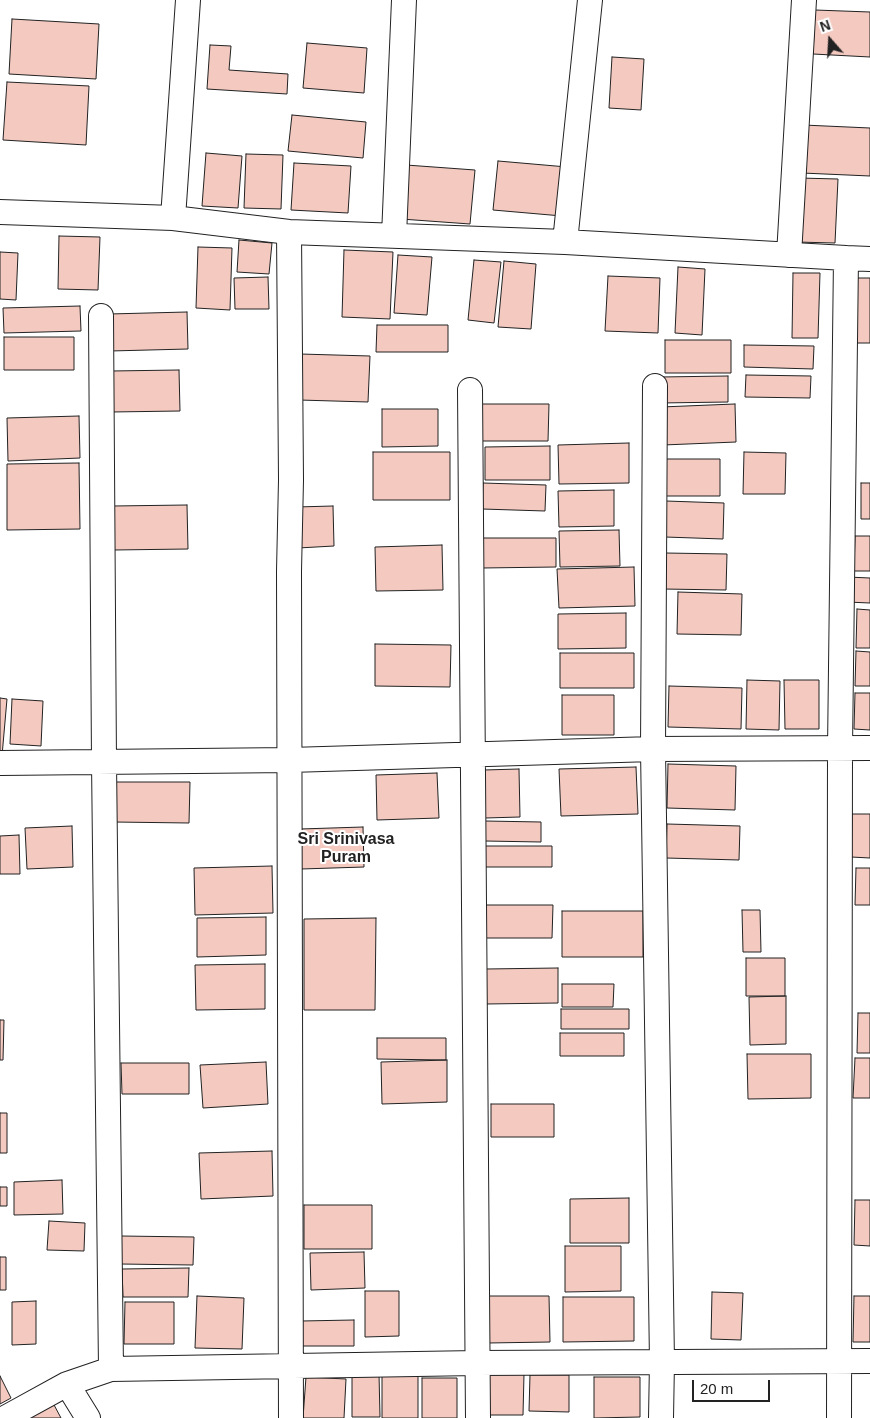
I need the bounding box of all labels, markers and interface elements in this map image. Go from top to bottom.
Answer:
north arrow [805,15,855,65]
text: N [818,17,833,35]
district label: Sri Srinivasa Puram [298,830,394,868]
scale bar [695,1370,772,1402]
text: 20 m [700,1380,733,1397]

